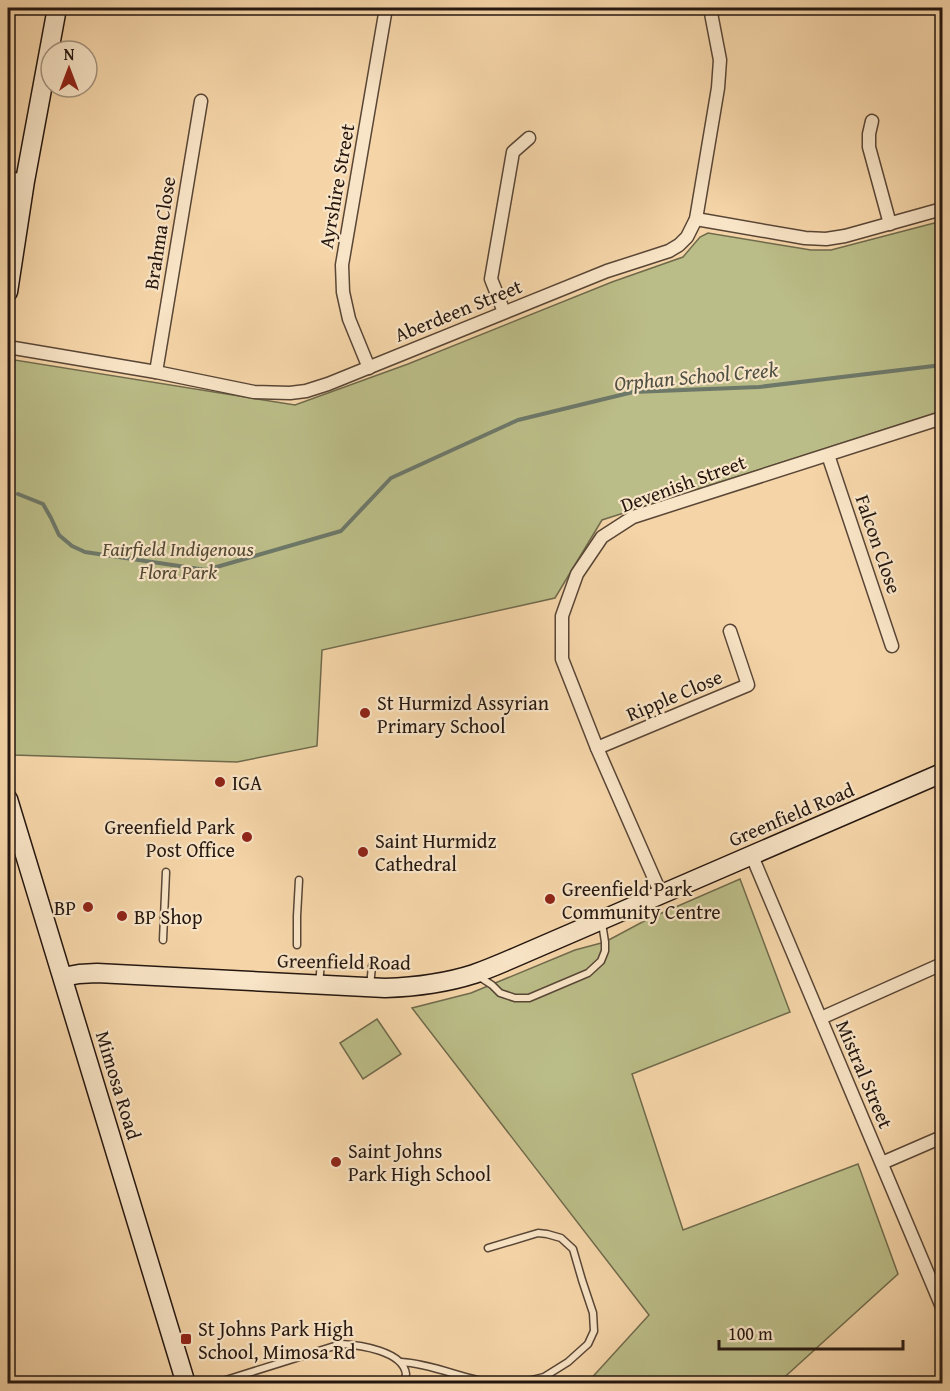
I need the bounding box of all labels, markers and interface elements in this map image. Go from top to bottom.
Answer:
north arrow [39,39,99,99]
text: N [64,42,75,66]
street label: Ayrshire Street [311,121,361,251]
street label: Brahma Close [136,174,182,292]
street label: Aberdeen Street [390,271,526,349]
water label: Orphan School Creek [613,353,780,399]
street label: Devenish Street [616,447,750,519]
street label: Falcon Close [849,491,909,597]
park label: Fairfield Indigenous Flora Park [101,534,255,586]
street label: Ripple Close [621,662,727,728]
place label: St Hurmizd Assyrian Primary School [377,688,549,740]
marker: St Hurmizd Assyrian Primary School [358,706,372,720]
place label: IGA [232,768,262,797]
street label: Greenfield Road [724,774,858,853]
marker: IGA [213,775,227,789]
place label: Greenfield Park Post Office [105,812,236,864]
place label: Saint Hurmidz Cathedral [375,826,496,878]
marker: Greenfield Park Post Office [240,830,254,844]
marker: Saint Hurmidz Cathedral [356,845,370,859]
place label: Greenfield Park Community Centre [562,874,721,926]
marker: Greenfield Park Community Centre [543,892,557,906]
place label: BP [54,893,76,922]
marker: BP [81,900,95,914]
place label: BP Shop [134,902,203,931]
marker: BP Shop [115,909,129,923]
street label: Greenfield Road [277,945,411,977]
street label: Mistral Street [829,1015,901,1133]
street label: Mimosa Road [89,1027,149,1143]
place label: Saint Johns Park High School [348,1136,491,1188]
marker: Saint Johns Park High School [329,1155,343,1169]
scale bar [719,1313,904,1351]
place label: St Johns Park High School, Mimosa Rd [198,1314,356,1366]
text: 100 m [728,1320,773,1347]
marker: St Johns Park High School, Mimosa Rd [179,1332,193,1346]

